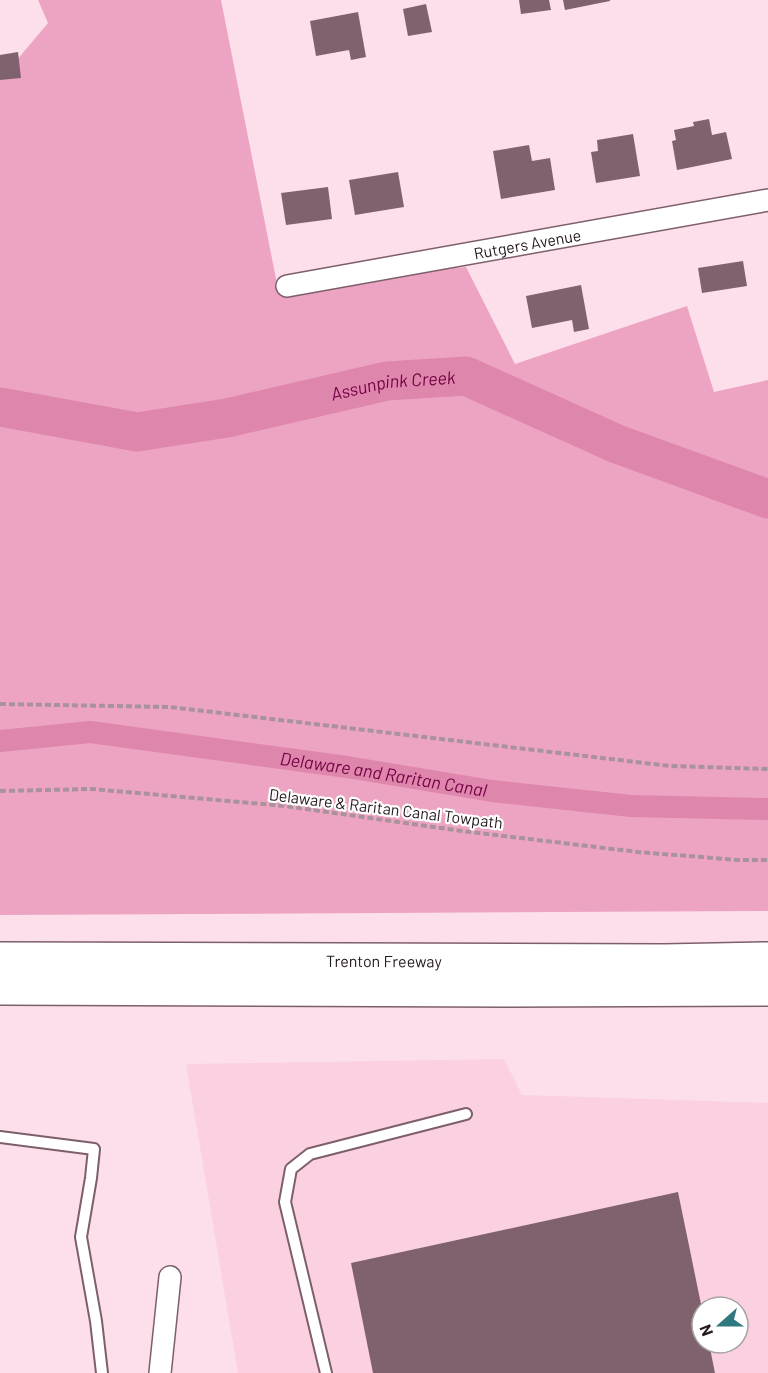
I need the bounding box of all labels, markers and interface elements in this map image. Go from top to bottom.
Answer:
street label: Rutgers Avenue [472,224,582,262]
water label: Assunpink Creek [328,366,456,405]
water label: Delaware and Raritan Canal [279,747,489,801]
street label: Delaware & Raritan Canal Towpath [268,784,504,832]
street label: Trenton Freeway [326,950,442,970]
north arrow [690,1295,750,1355]
text: N [695,1322,716,1339]

